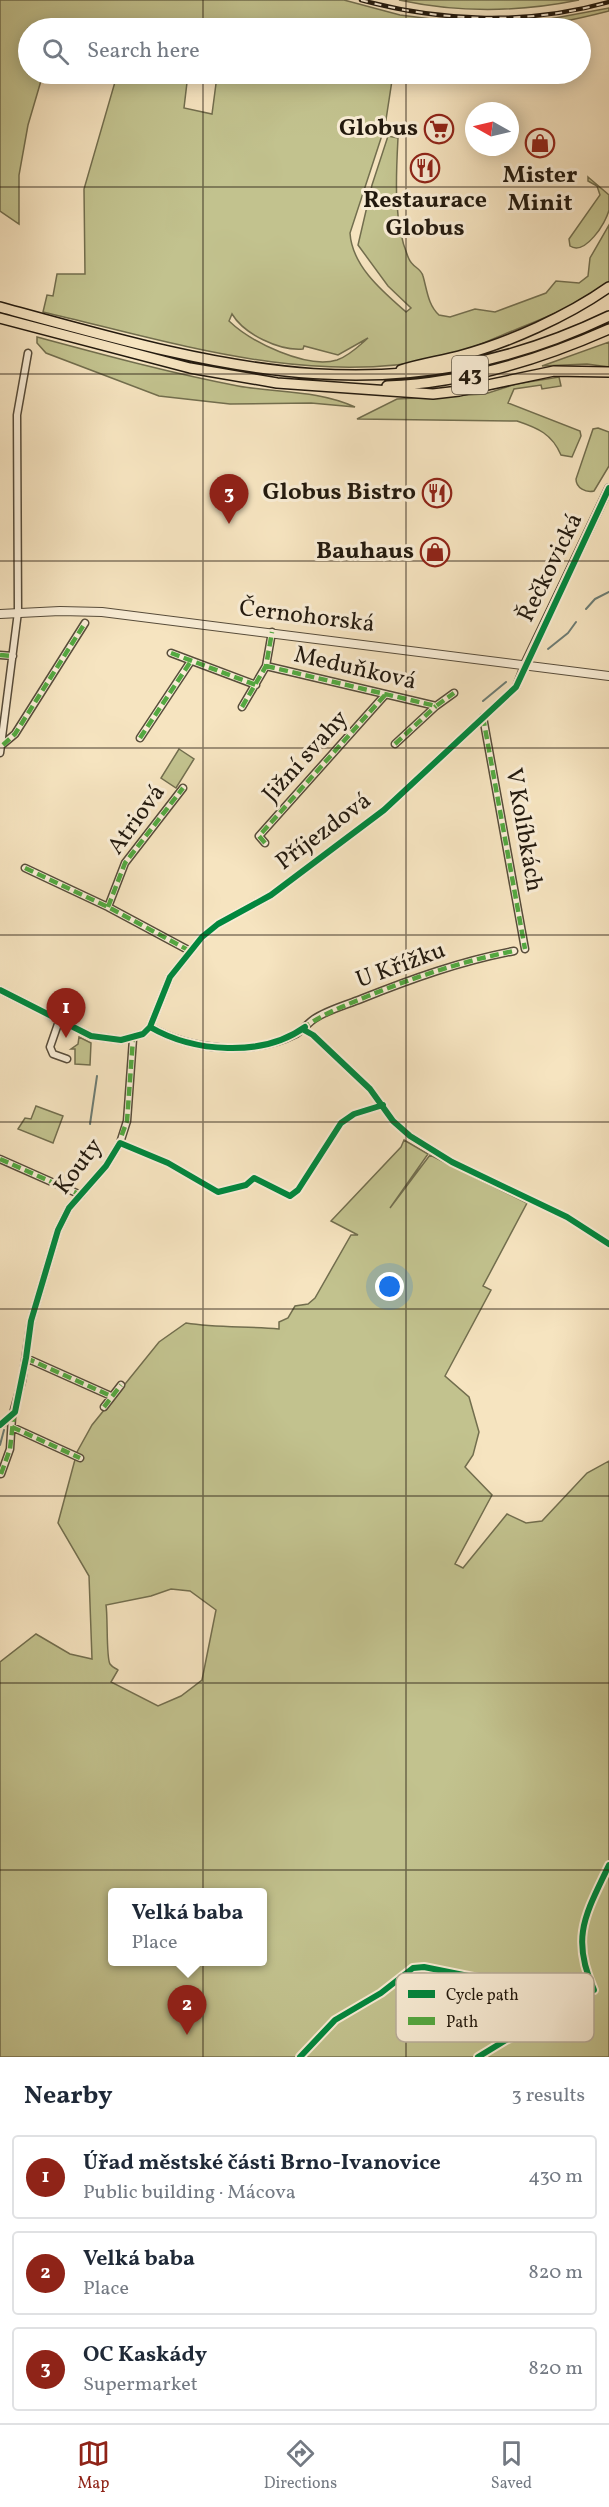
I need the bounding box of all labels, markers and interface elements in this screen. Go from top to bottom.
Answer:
search box [18,18,591,84]
icon: search [39,35,72,68]
text: Search here [87,36,200,67]
north arrow [465,102,519,156]
place label: Globus [339,112,418,146]
supermarket icon: Globus [423,113,455,145]
shop icon: Mister Minit [524,127,556,159]
restaurant icon: Restaurace Globus [409,152,441,184]
place label: Mister Minit [502,159,578,221]
place label: Restaurace Globus [363,184,487,246]
road number: 43 [452,356,488,394]
pin: 3 [210,474,248,524]
place label: Globus Bistro [263,476,416,510]
restaurant icon: Globus Bistro [421,477,453,509]
street label: Řečkovická [510,508,592,628]
place label: Bauhaus [316,535,414,569]
shop icon: Bauhaus [419,536,451,568]
street label: Černohorská [237,592,377,642]
street label: Meduňková [291,638,419,700]
street label: Jižní svahy [255,703,357,811]
street label: V Kolíbkách [495,765,551,895]
street label: Atriová [100,778,174,862]
street label: Příjezdová [269,785,379,879]
street label: U Křížku [351,934,451,998]
pin: 1 [46,988,86,1038]
street label: Kouty [46,1132,112,1202]
your location [375,1272,404,1301]
popup [108,1888,267,1966]
text: Velká baba [131,1898,244,1929]
text: Place [131,1929,177,1957]
legend [396,1973,594,2042]
text: Cycle path [446,1985,519,2007]
pin: 2 [168,1986,207,2035]
text: Path [446,2012,478,2034]
text: Nearby [24,2078,113,2114]
text: 3 results [511,2082,585,2110]
text: Úřad městské části Brno-Ivanovice [83,2148,441,2179]
text: 1 [41,2163,50,2191]
text: 430 m [528,2163,583,2191]
text: Public building · Mácova [83,2179,296,2207]
text: Velká baba [83,2244,195,2275]
text: 2 [40,2259,51,2287]
text: 820 m [529,2259,583,2287]
text: Place [83,2275,129,2303]
text: OC Kaskády [83,2340,207,2371]
text: 3 [40,2355,51,2383]
text: 820 m [529,2355,583,2383]
text: Supermarket [83,2371,198,2399]
tab: Map [77,2437,110,2495]
tab: Directions [264,2437,337,2495]
tab: Saved [491,2437,532,2495]

